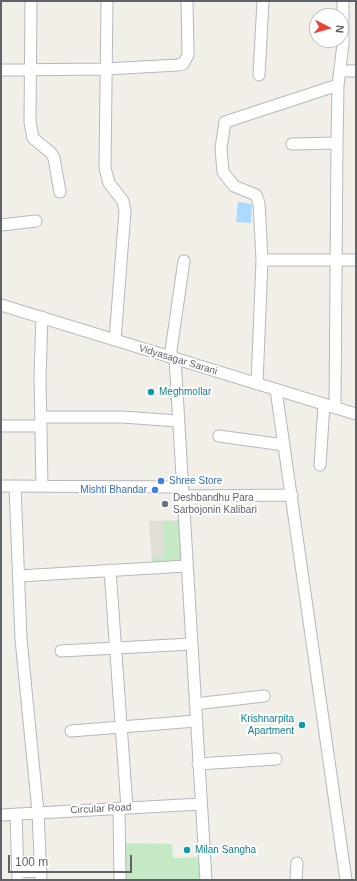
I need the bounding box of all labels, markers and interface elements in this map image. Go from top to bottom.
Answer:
north arrow [309,8,349,48]
text: N [334,25,346,34]
street label: Vidyasagar Sarani [137,342,219,378]
place label: Meghmollar [159,386,211,398]
marker: Meghmollar [146,387,156,397]
place label: Shree Store [169,475,222,487]
marker: Shree Store [156,476,166,486]
place label: Mishti Bhandar [80,484,147,496]
marker: Mishti Bhandar [150,485,160,495]
place label: Deshbandhu Para Sarbojonin Kalibari [173,492,257,516]
marker: Deshbandhu Para Sarbojonin Kalibari [160,499,170,509]
place label: Krishnarpita Apartment [241,713,294,736]
marker: Krishnarpita Apartment [297,720,307,730]
street label: Circular Road [70,801,132,817]
place label: Milan Sangha [195,844,256,856]
marker: Milan Sangha [182,845,192,855]
scale bar [10,847,134,873]
text: 100 m [15,855,48,869]

